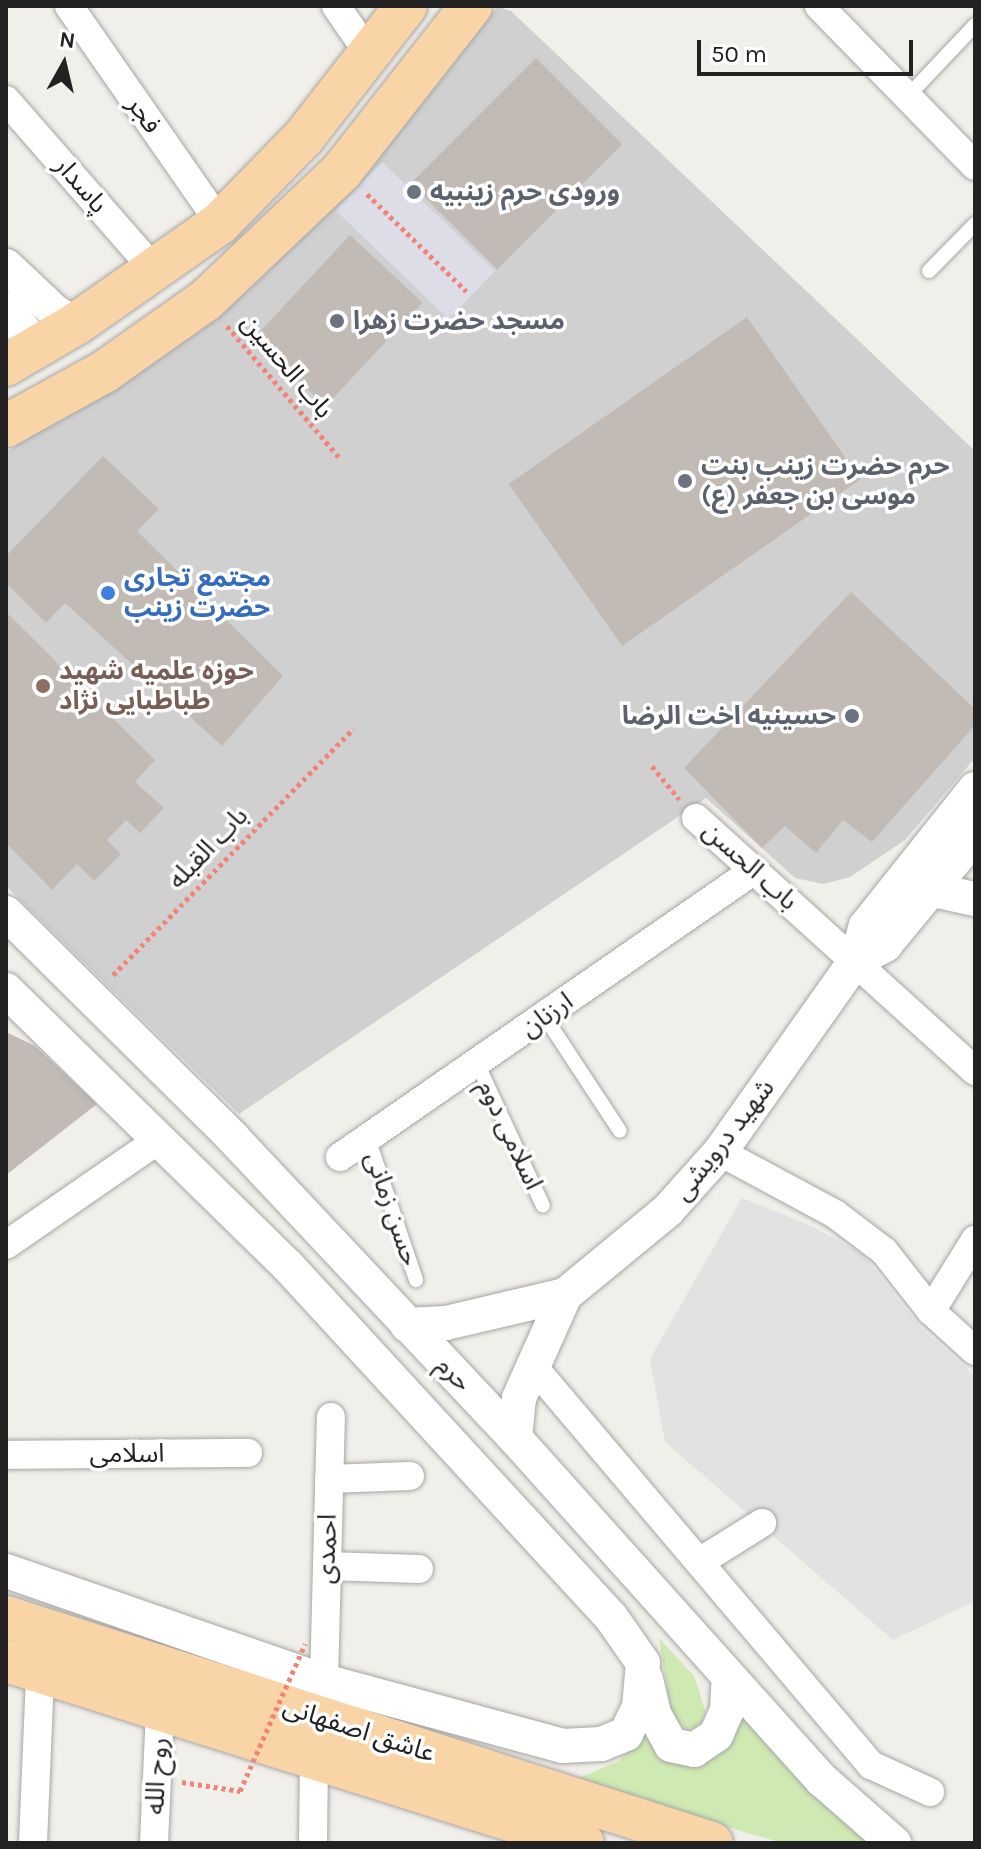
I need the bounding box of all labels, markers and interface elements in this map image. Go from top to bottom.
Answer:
north arrow [24,24,104,104]
scale bar [701,24,917,74]
text: N [58,26,77,54]
text: 50 m [711,40,767,68]
street label: فجر [120,90,168,140]
street label: پاسدار [48,150,114,220]
place label: ورودی حرم زینبیه [430,176,620,208]
marker: ورودی حرم زینبیه [405,183,423,201]
place label: مسجد حضرت زهرا [353,305,565,337]
street label: باب الحسین [234,307,340,425]
marker: مسجد حضرت زهرا [328,312,346,330]
place label: حرم حضرت زینب بنت موسی بن جعفر (ع) [701,450,950,512]
marker: حرم حضرت زینب بنت موسی بن جعفر (ع) [676,472,694,490]
place label: مجتمع تجاری حضرت زینب [124,562,271,624]
marker: مجتمع تجاری حضرت زینب [99,584,117,602]
place label: حوزه علمیه شهید طباطبایی نژاد [59,655,254,716]
marker: حوزه علمیه شهید طباطبایی نژاد [34,677,52,695]
place label: حسینیه اخت الرضا [622,700,836,732]
marker: حسینیه اخت الرضا [843,707,861,725]
street label: باب القبله [161,801,255,895]
street label: باب الحسن [696,815,804,917]
street label: ارزنان [515,986,579,1044]
street label: شهید درویشی [667,1073,781,1207]
street label: اسلامی دوم [471,1075,549,1195]
street label: حسن زمانی [358,1148,426,1270]
street label: حرم [430,1350,478,1398]
street label: اسلامی [90,1438,164,1470]
street label: احمدی [310,1513,344,1585]
street label: عاشق اصفهانی [279,1691,439,1769]
street label: روح الله [139,1737,175,1815]

